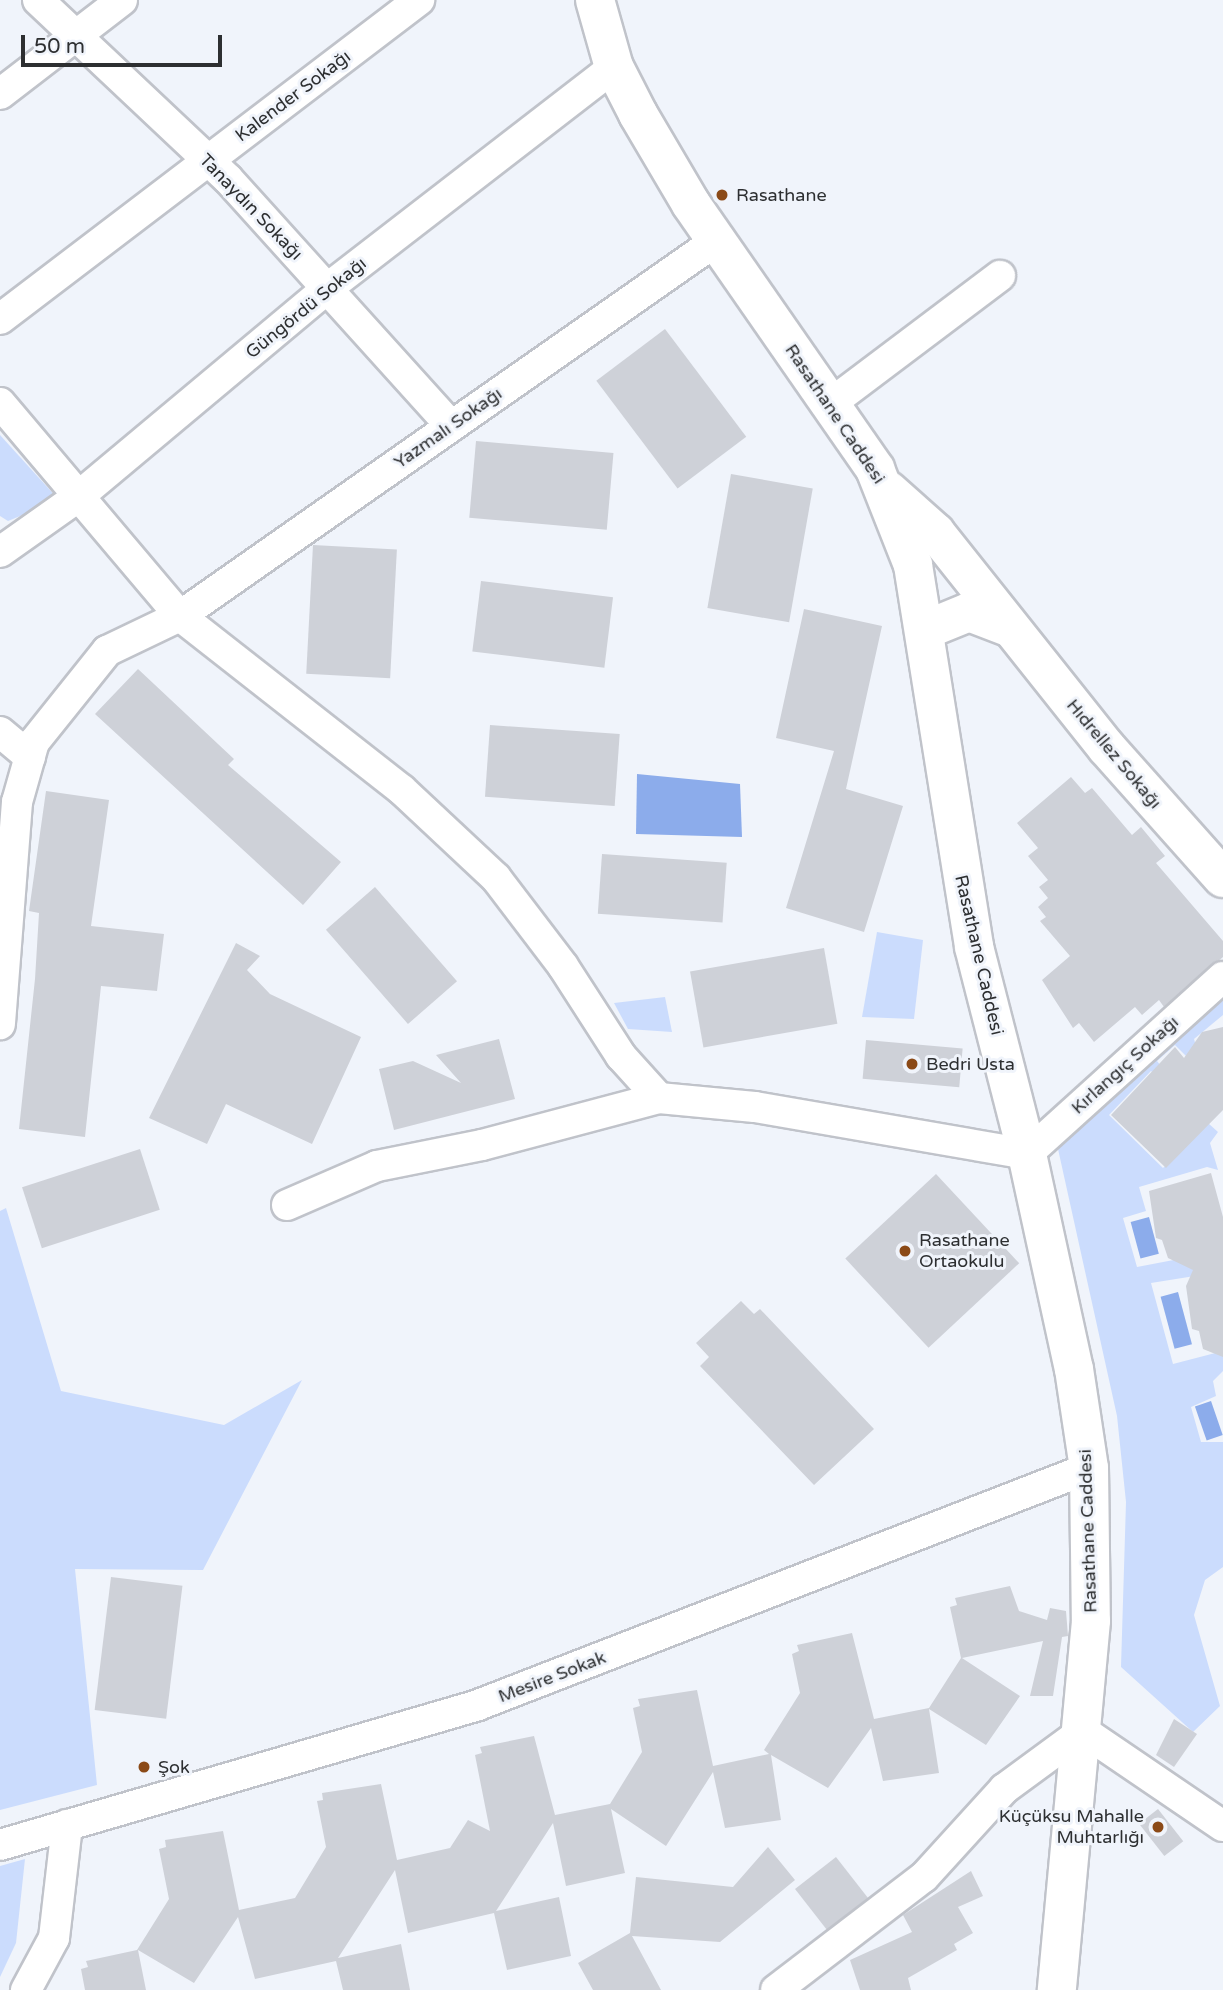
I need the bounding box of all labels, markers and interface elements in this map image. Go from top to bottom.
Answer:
scale bar [24,21,226,65]
text: 50 m [34,34,85,59]
street label: Kalender Sokağı [231,46,355,146]
street label: Tanaydın Sokağı [195,149,307,265]
place label: Rasathane [736,184,827,206]
marker: Rasathane [714,187,730,203]
street label: Güngördü Sokağı [241,253,371,363]
street label: Rasathane Caddesi [780,340,890,488]
street label: Yazmalı Sokağı [390,383,506,473]
street label: Hıdrellez Sokağı [1062,695,1166,813]
street label: Rasathane Caddesi [950,873,1008,1037]
street label: Kırlangıç Sokağı [1067,1011,1183,1119]
place label: Bedri Usta [926,1053,1015,1075]
marker: Bedri Usta [904,1056,920,1072]
place label: Rasathane Ortaokulu [919,1230,1010,1272]
marker: Rasathane Ortaokulu [897,1243,913,1259]
street label: Rasathane Caddesi [1074,1449,1102,1613]
street label: Mesire Sokak [495,1647,609,1707]
place label: Şok [158,1756,190,1778]
marker: Şok [136,1759,152,1775]
place label: Küçüksu Mahalle Muhtarlığı [999,1806,1144,1848]
marker: Küçüksu Mahalle Muhtarlığı [1150,1819,1166,1835]

